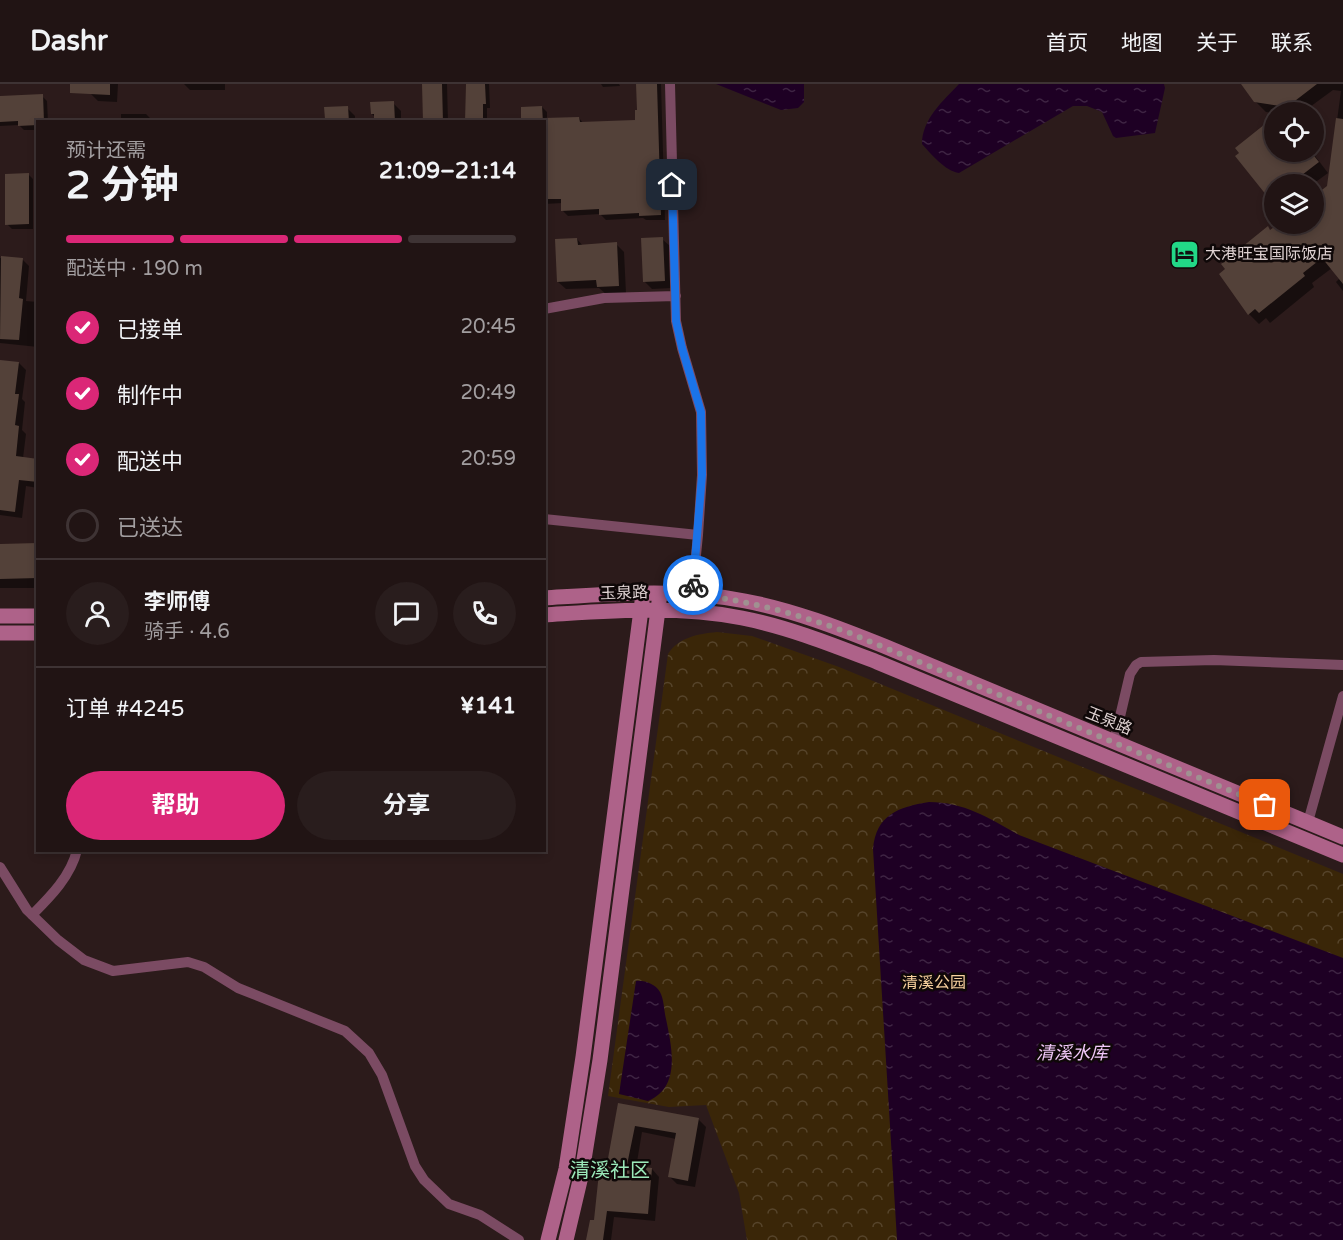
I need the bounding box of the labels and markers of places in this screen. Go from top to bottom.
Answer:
pin [646,159,697,210]
hotel icon: 大港旺宝国际饭店 [1168,238,1200,270]
place label: 大港旺宝国际饭店 [1205,244,1333,264]
pin [1239,779,1290,830]

